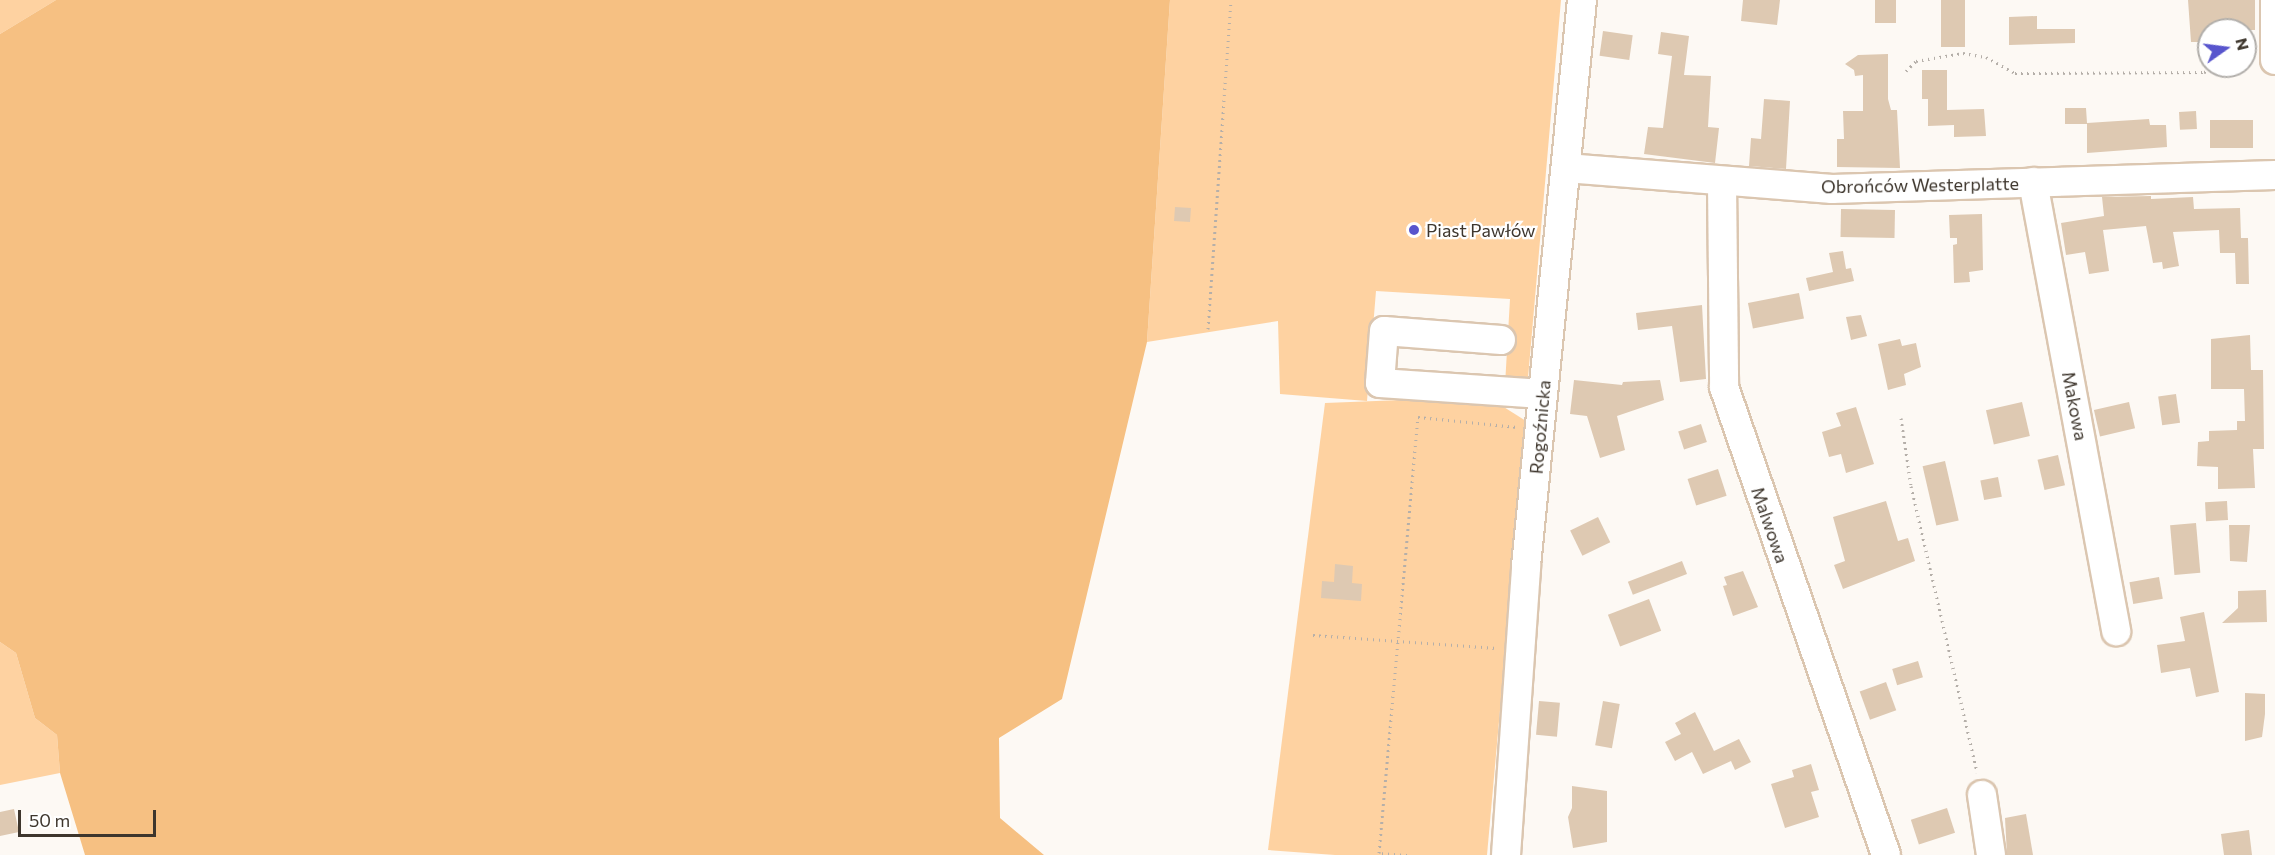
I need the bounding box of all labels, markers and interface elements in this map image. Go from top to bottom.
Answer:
north arrow [2197,18,2257,78]
text: N [2232,36,2254,52]
street label: Obrońców Westerplatte [1821,172,2019,198]
place label: Piast Pawłów [1426,219,1535,241]
marker: Piast Pawłów [1407,223,1421,237]
street label: Makowa [2058,370,2092,442]
street label: Rogoźnicka [1525,379,1555,475]
street label: Malwowa [1747,484,1793,566]
scale bar [21,798,159,836]
text: 50 m [29,809,70,831]

